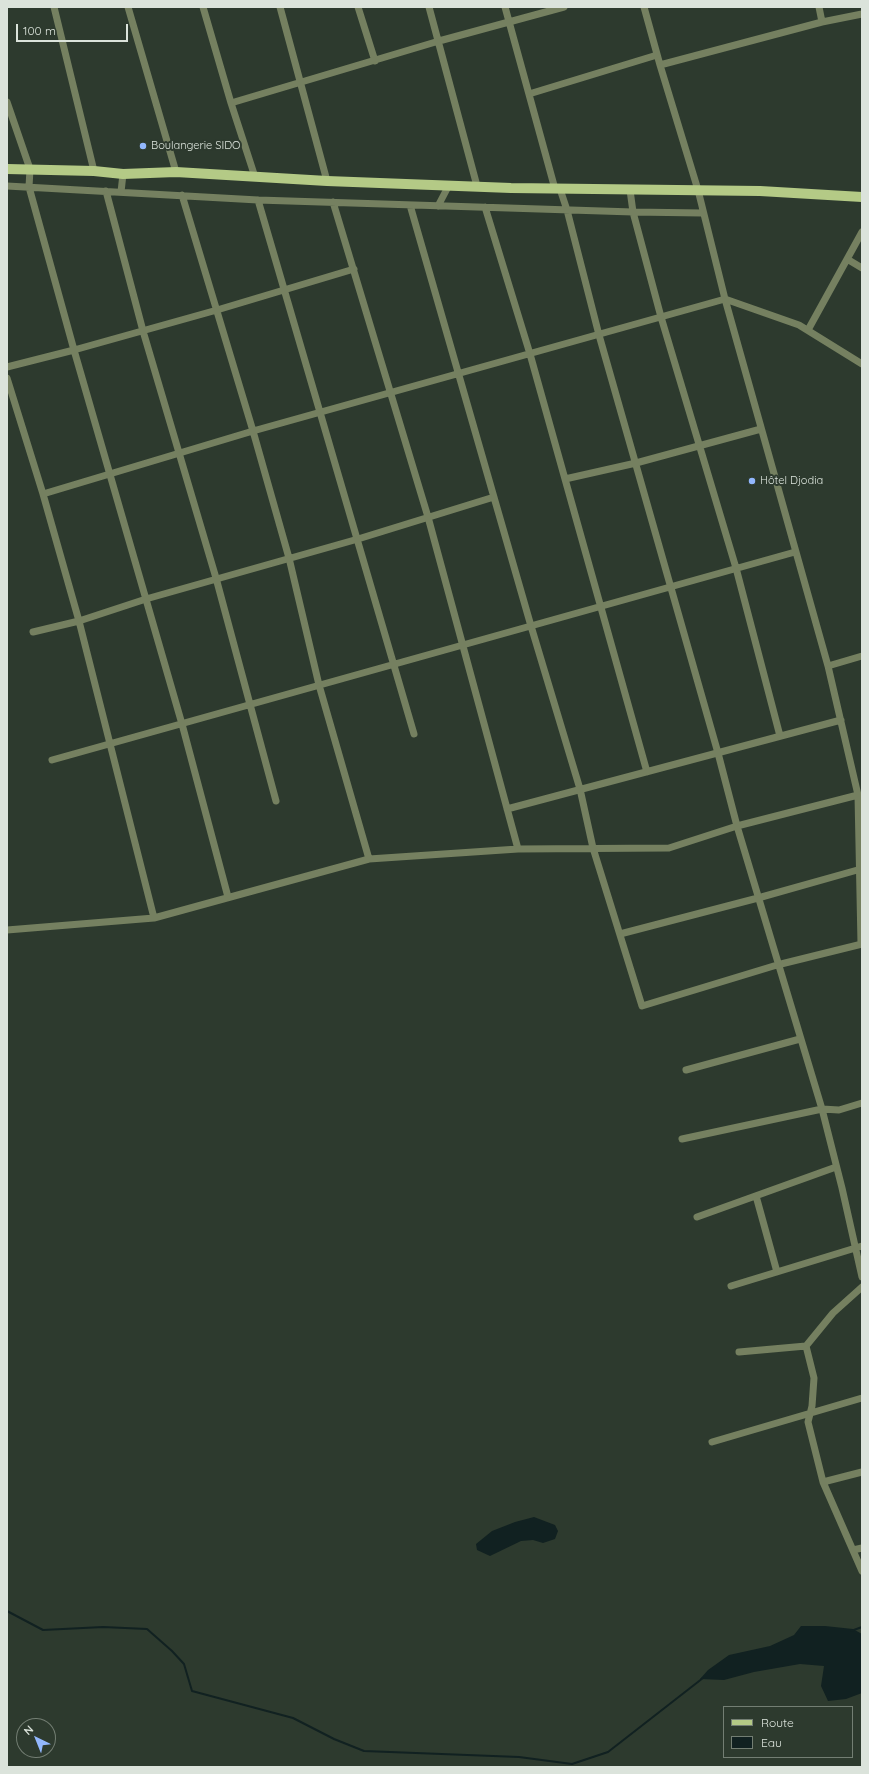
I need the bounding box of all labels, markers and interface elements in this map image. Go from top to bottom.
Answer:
scale bar [18,16,130,42]
text: 100 m [23,23,56,38]
place label: Boulangerie SIDO [151,139,241,153]
marker: Boulangerie SIDO [138,141,148,151]
place label: Hôtel Djodia [760,474,823,488]
marker: Hôtel Djodia [747,476,757,486]
legend [723,1706,853,1758]
text: Route [761,1715,794,1730]
north arrow [16,1718,56,1758]
text: N [21,1722,36,1738]
text: Eau [761,1735,782,1750]

